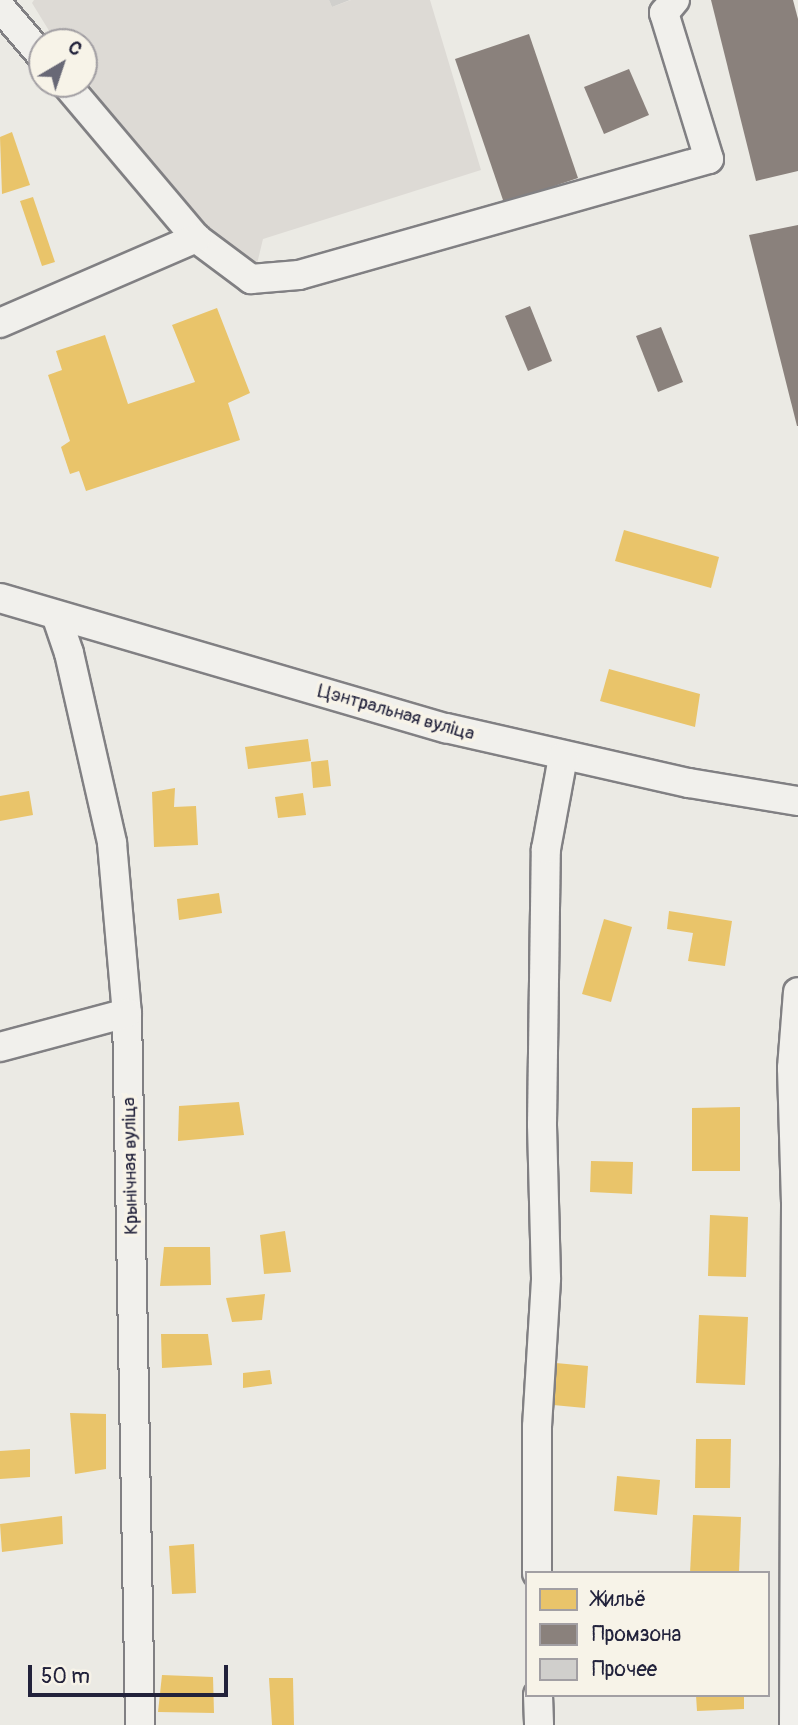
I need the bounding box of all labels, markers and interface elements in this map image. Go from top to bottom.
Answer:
north arrow [28,28,98,98]
text: С [63,35,87,61]
street label: Цэнтральная вуліца [315,680,477,746]
street label: Крынічная вуліца [118,1097,144,1235]
legend [525,1571,770,1697]
text: Жильё [592,1586,646,1613]
text: Промзона [592,1621,681,1648]
scale bar [32,1652,231,1696]
text: Прочее [592,1656,657,1683]
text: 50 m [41,1663,90,1690]

